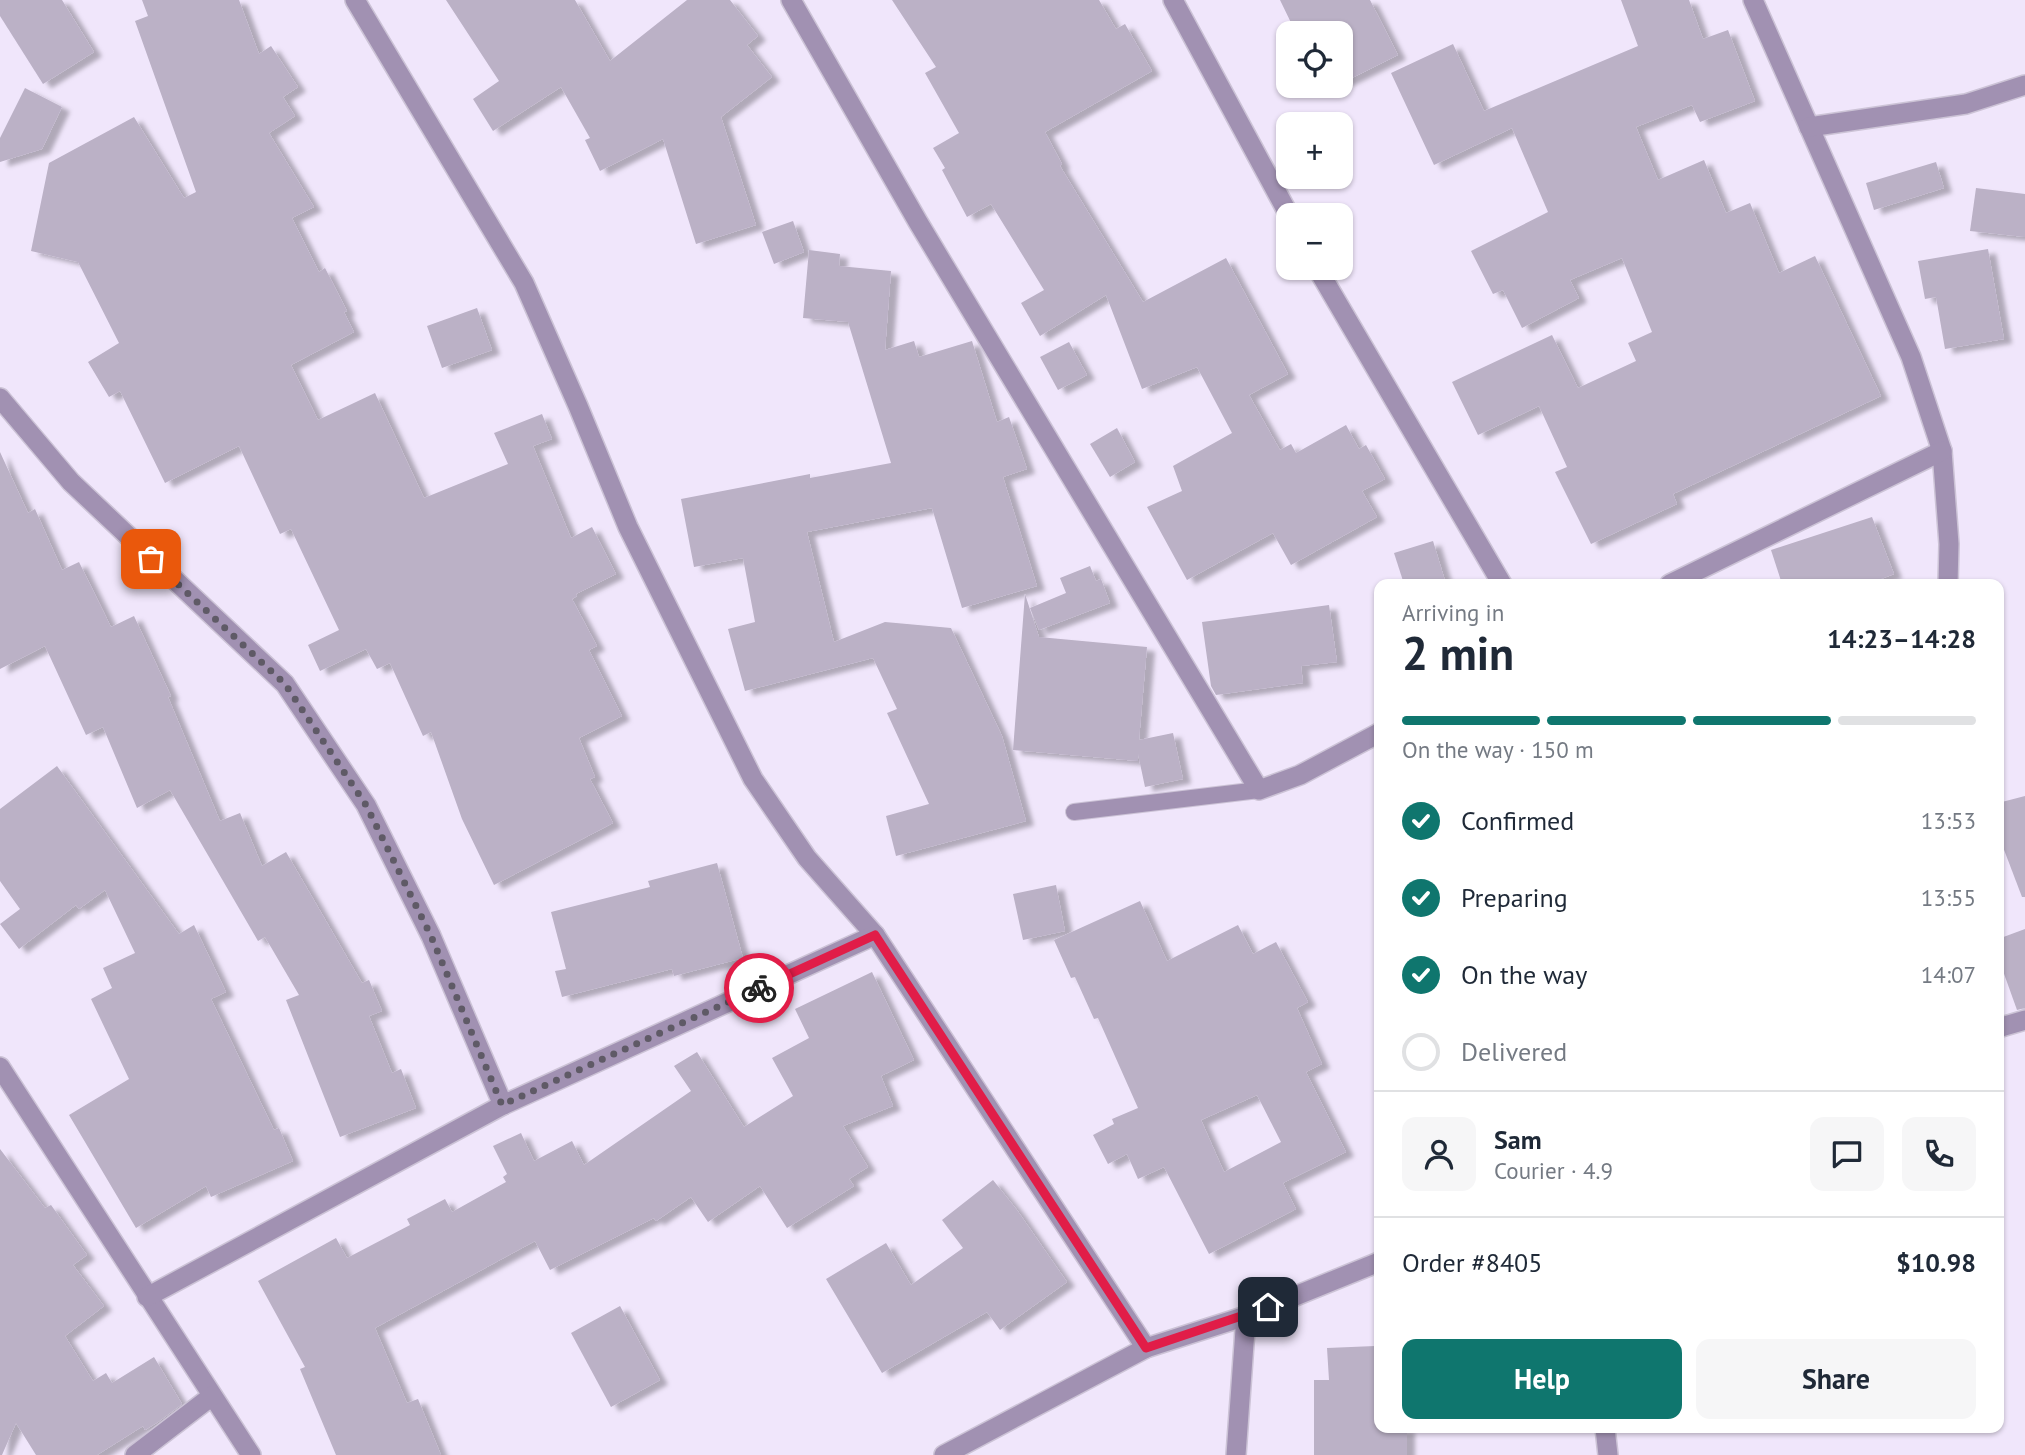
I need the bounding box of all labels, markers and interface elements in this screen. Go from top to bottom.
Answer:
map controls [1276,21,1353,280]
button: locate [1276,21,1353,98]
button: + [1276,112,1353,189]
button: − [1276,203,1353,280]
pin [121,529,181,589]
icon: bag [132,540,170,578]
text: Arriving in [1402,598,1504,627]
text: 14:23–14:28 [1827,622,1976,655]
text: 2 min [1402,623,1514,683]
text: On the way · 150 m [1402,735,1594,764]
icon: check [1402,802,1440,840]
text: Confirmed [1461,804,1574,837]
text: 13:53 [1921,806,1976,835]
icon: check [1402,879,1440,917]
text: Preparing [1461,881,1568,914]
text: 13:55 [1921,883,1976,912]
courier [724,953,794,1023]
icon: check [1402,956,1440,994]
text: On the way [1461,958,1587,991]
text: 14:07 [1921,960,1976,989]
icon: bike [740,969,778,1007]
text: Delivered [1461,1035,1567,1068]
button: person [1402,1117,1476,1191]
button: chat [1810,1117,1884,1191]
button: phone [1902,1117,1976,1191]
text: Sam [1494,1123,1542,1156]
text: Courier · 4.9 [1494,1156,1613,1185]
text: Order #8405 [1402,1246,1542,1279]
text: $10.98 [1896,1246,1976,1279]
pin [1238,1277,1298,1337]
icon: home [1249,1288,1287,1326]
button: Help [1402,1339,1682,1419]
button: Share [1696,1339,1976,1419]

